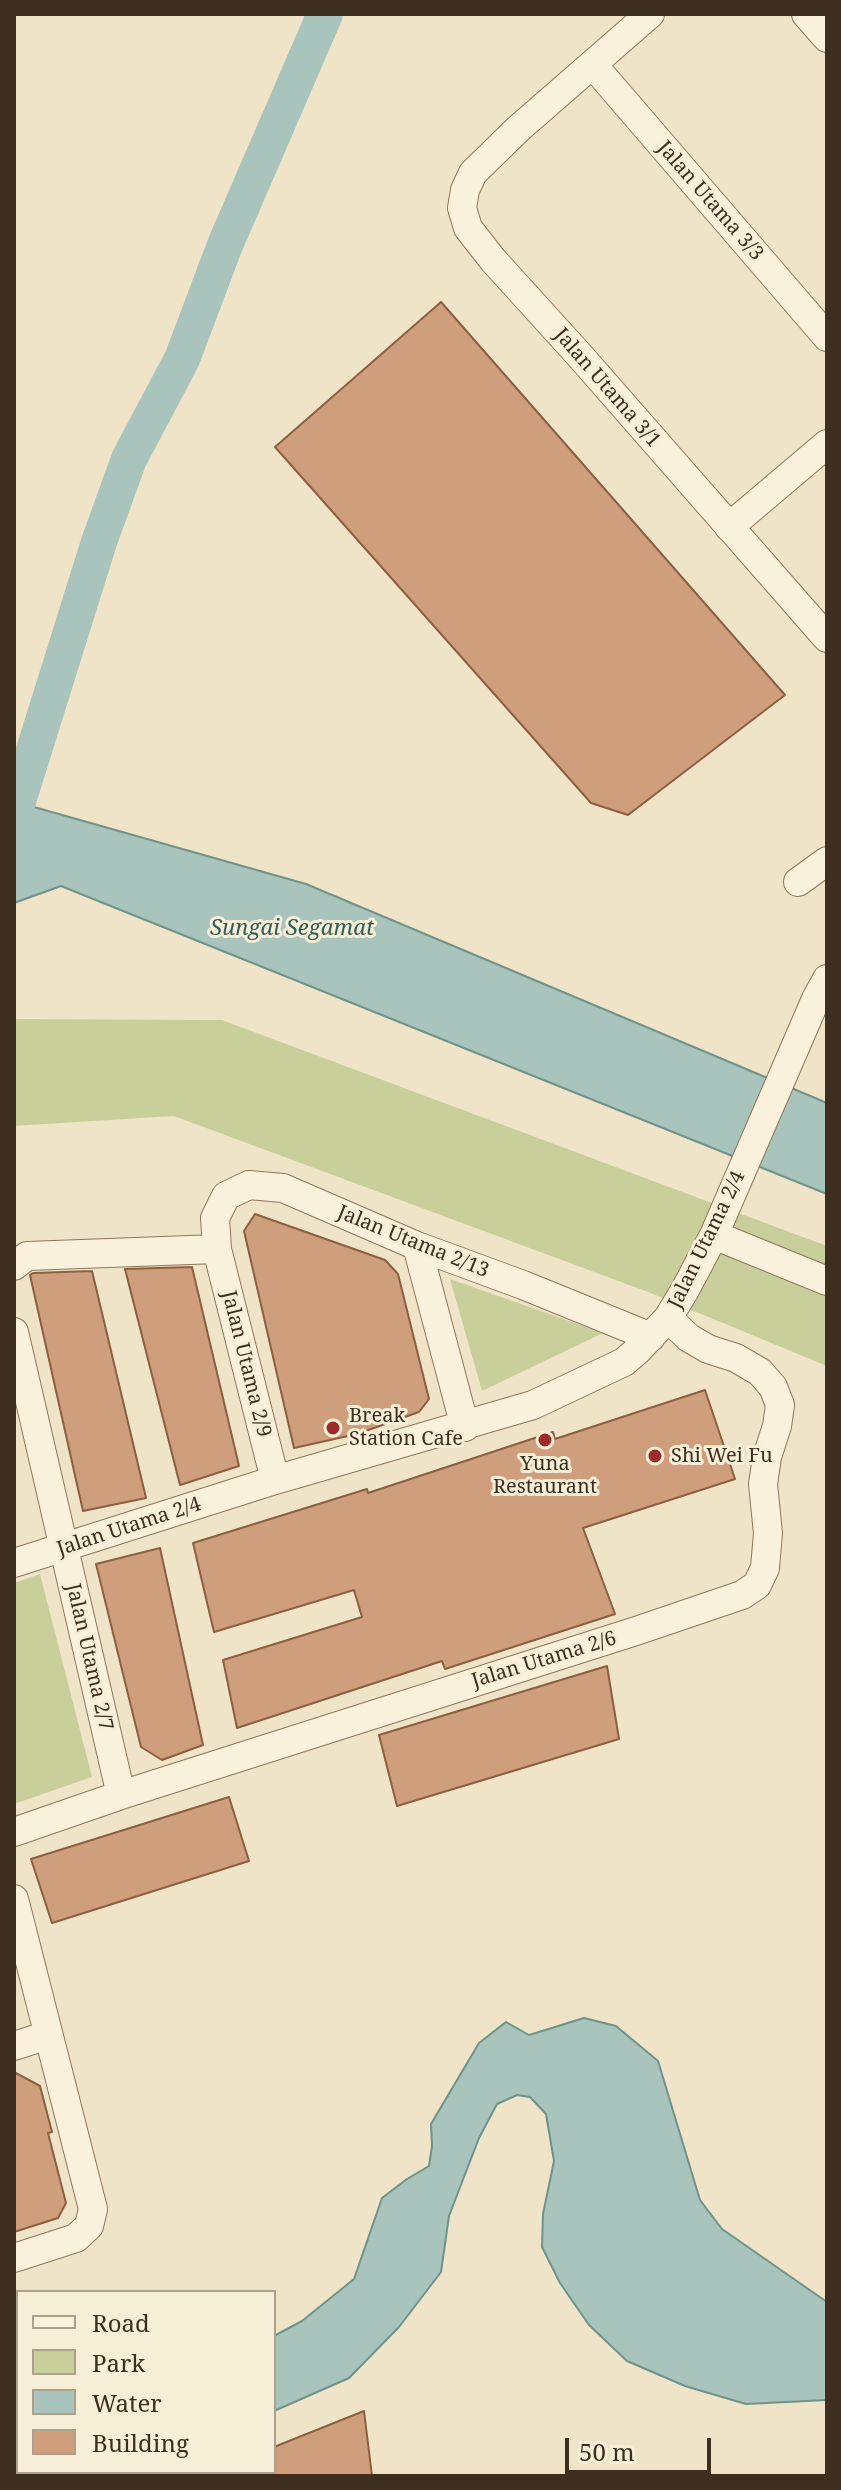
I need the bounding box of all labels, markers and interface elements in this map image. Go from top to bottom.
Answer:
street label: Jalan Utama 3/3 [652,136,768,266]
street label: Jalan Utama 3/1 [549,323,665,453]
water label: Sungai Segamat [210,916,374,942]
street label: Jalan Utama 2/4 [663,1167,751,1313]
street label: Jalan Utama 2/13 [334,1201,492,1283]
street label: Jalan Utama 2/9 [216,1288,276,1440]
place label: Break Station Cafe [349,1404,463,1451]
marker: Break Station Cafe [324,1419,342,1437]
marker: Yuna Restaurant [536,1431,554,1449]
place label: Shi Wei Fu [671,1444,773,1468]
marker: Shi Wei Fu [646,1447,664,1465]
place label: Yuna Restaurant [493,1452,597,1499]
street label: Jalan Utama 2/4 [54,1492,204,1562]
street label: Jalan Utama 2/7 [60,1581,118,1733]
street label: Jalan Utama 2/6 [469,1627,619,1693]
legend [16,2290,276,2474]
text: Road [92,2306,150,2339]
text: Park [92,2346,145,2379]
text: Water [92,2386,162,2419]
scale bar [569,2422,715,2472]
text: Building [92,2426,189,2459]
text: 50 m [579,2435,635,2468]

